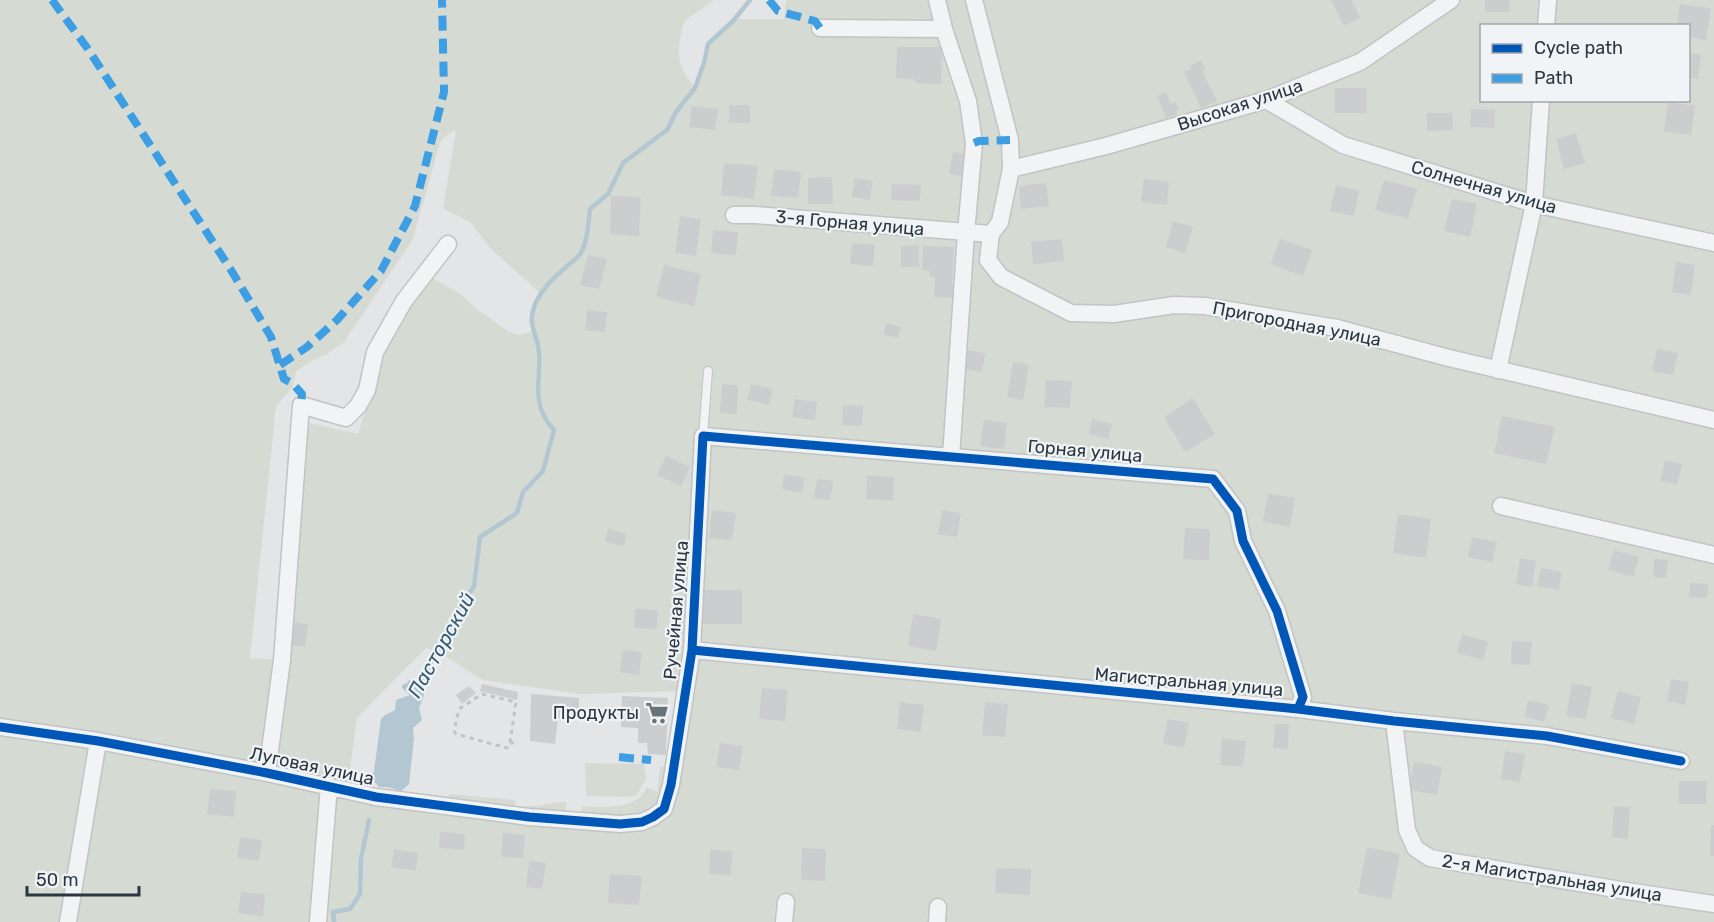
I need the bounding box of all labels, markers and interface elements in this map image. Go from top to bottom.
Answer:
legend [1480,24,1690,102]
text: Cycle path [1534,37,1623,59]
text: Path [1534,67,1573,89]
street label: Высокая улица [1174,74,1306,136]
street label: Солнечная улица [1409,156,1559,218]
street label: 3-я Горная улица [775,206,925,240]
street label: Пригородная улица [1211,297,1383,351]
street label: Горная улица [1027,435,1143,467]
street label: Ручейная улица [659,540,693,680]
water label: Пасторский [402,588,480,702]
street label: Магистральная улица [1094,663,1284,701]
supermarket icon: Продукты [644,700,670,726]
place label: Продукты [553,702,639,724]
street label: Луговая улица [248,742,376,790]
street label: 2-я Магистральная улица [1441,850,1663,906]
scale bar [27,859,140,897]
text: 50 m [36,869,79,891]

